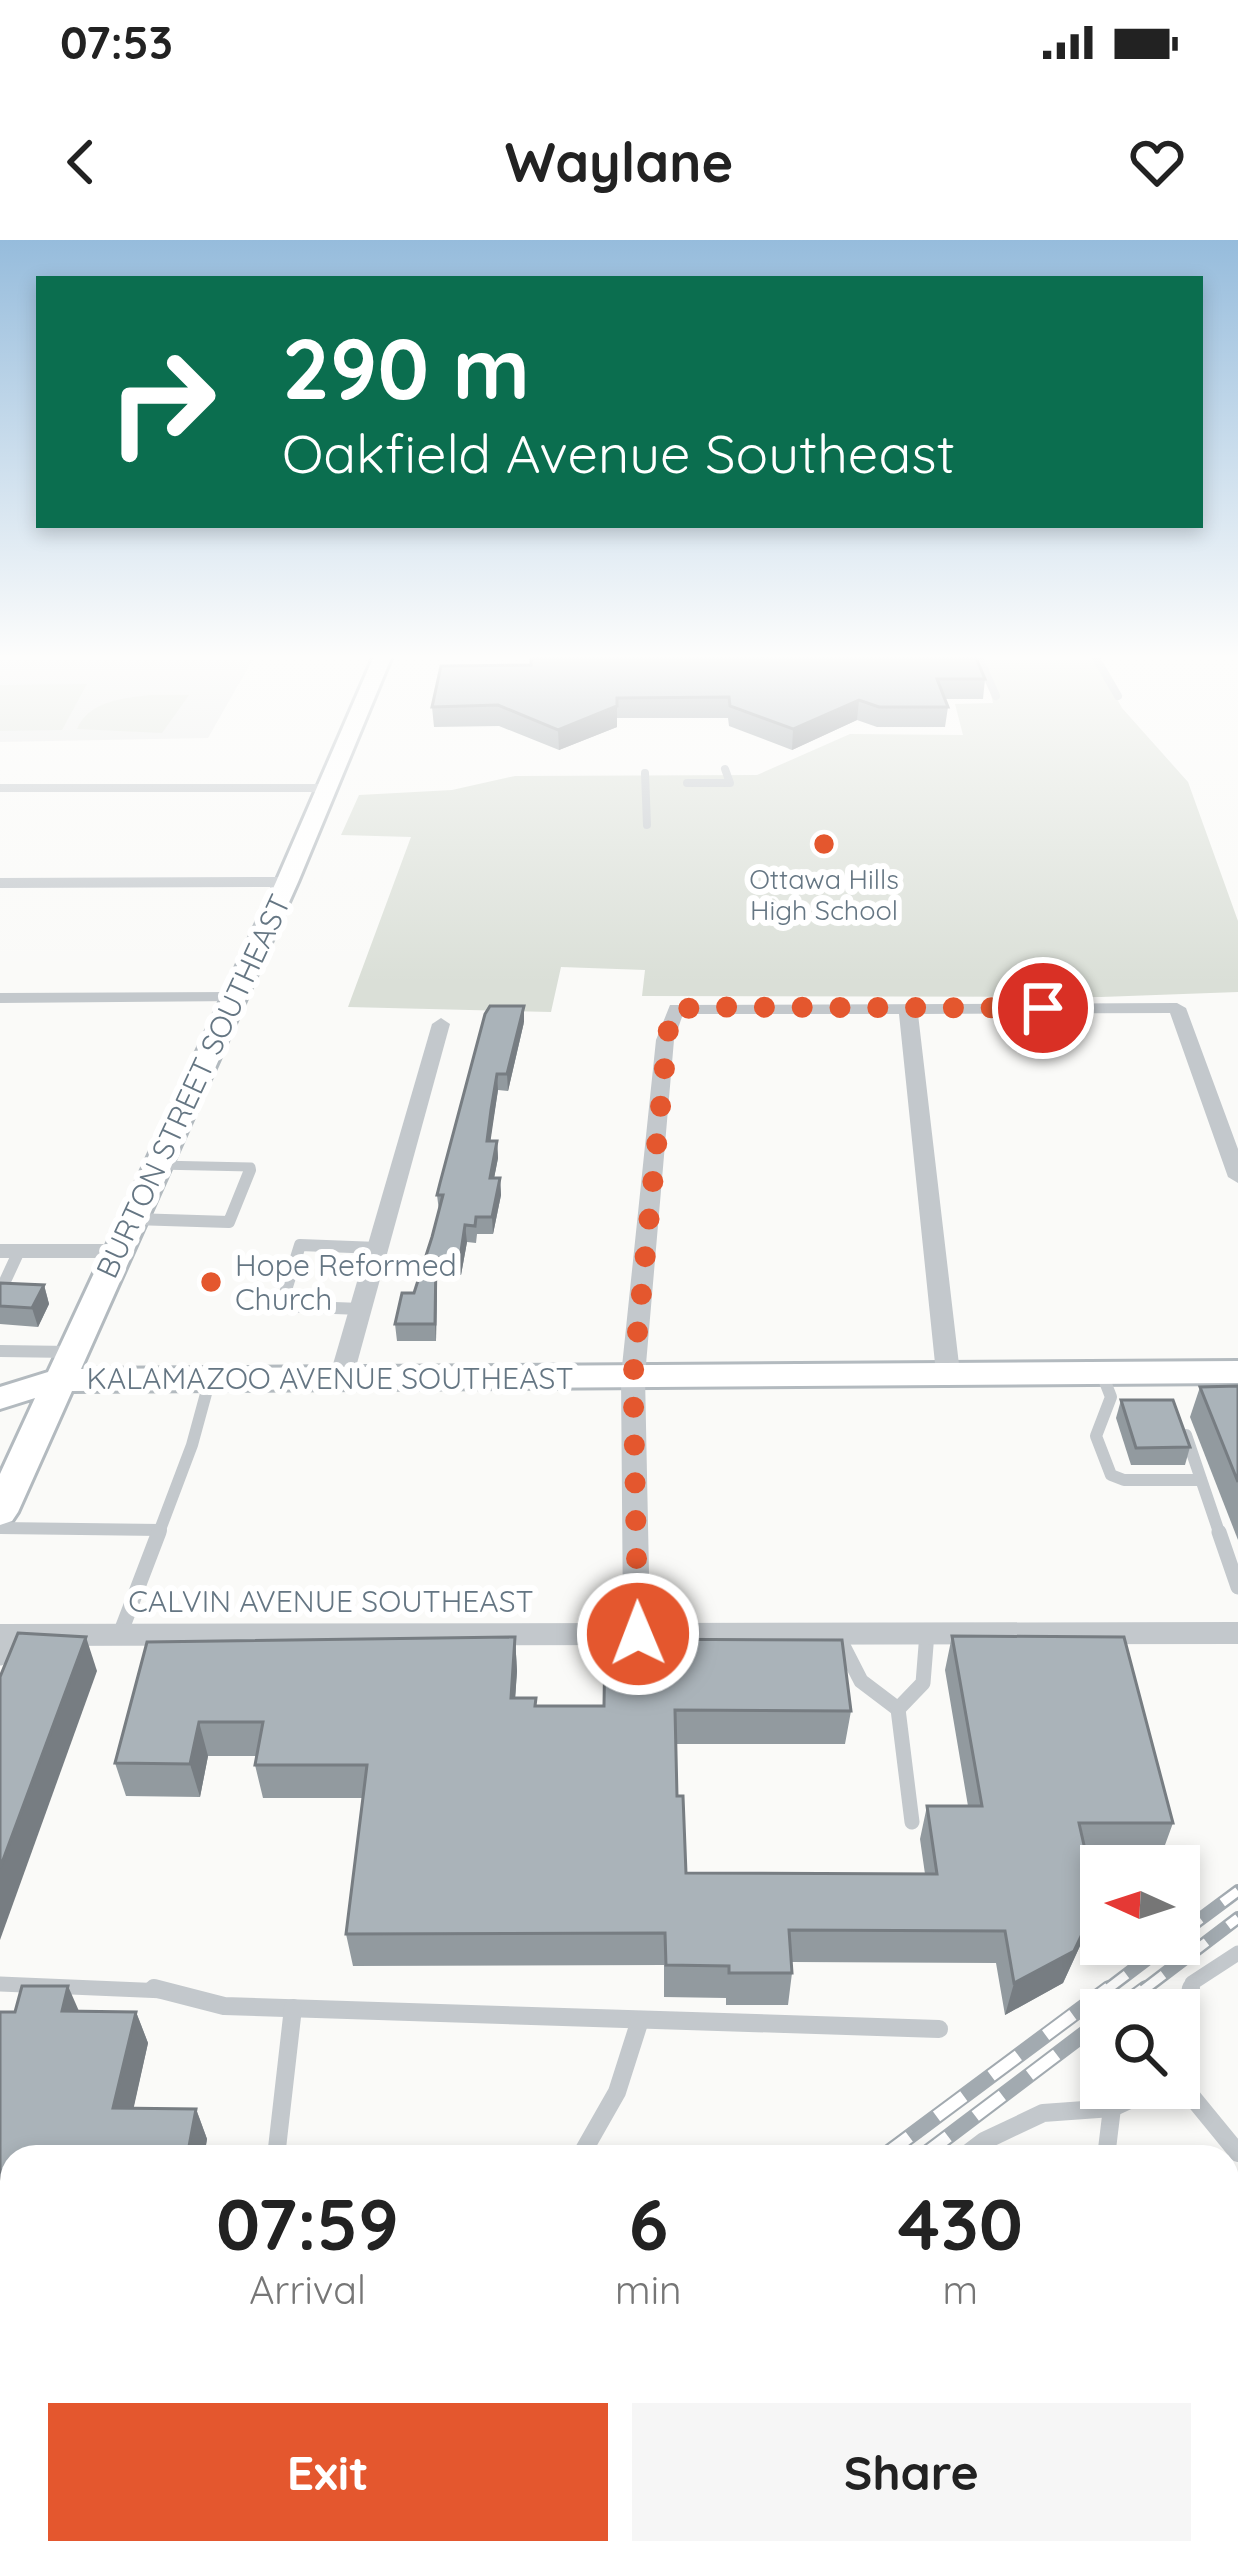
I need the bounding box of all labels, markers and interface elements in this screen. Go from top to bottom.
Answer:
text: 07:53 [60,14,173,70]
text: Waylane [505,128,733,196]
icon: back [48,129,114,195]
icon: heart [1124,129,1190,195]
text: 290 m [282,315,530,420]
icon: right [84,324,240,480]
text: Oakfield Avenue Southeast [282,419,955,487]
marker: Ottawa Hills High School [811,831,837,857]
place label: Ottawa Hills High School [749,862,899,927]
street label: BURTON STREET SOUTHEAST [87,888,299,1284]
pin [992,957,1094,1059]
icon: arrive [1010,975,1076,1041]
place label: Hope Reformed Church [235,1246,457,1318]
marker: Hope Reformed Church [198,1269,224,1295]
street label: KALAMAZOO AVENUE SOUTHEAST [86,1359,574,1397]
position arrow [575,1571,701,1697]
street label: CALVIN AVENUE SOUTHEAST [128,1582,534,1620]
north arrow [1080,1845,1200,1965]
map controls [1080,1845,1200,2109]
button: search [1080,1989,1200,2109]
text: 07:59 [216,2178,399,2268]
text: 6 [628,2178,668,2268]
text: 430 [898,2178,1023,2268]
text: Arrival [249,2265,366,2314]
text: min [615,2265,682,2314]
text: m [942,2265,978,2314]
button: Exit [48,2403,608,2541]
button: Share [632,2403,1191,2541]

